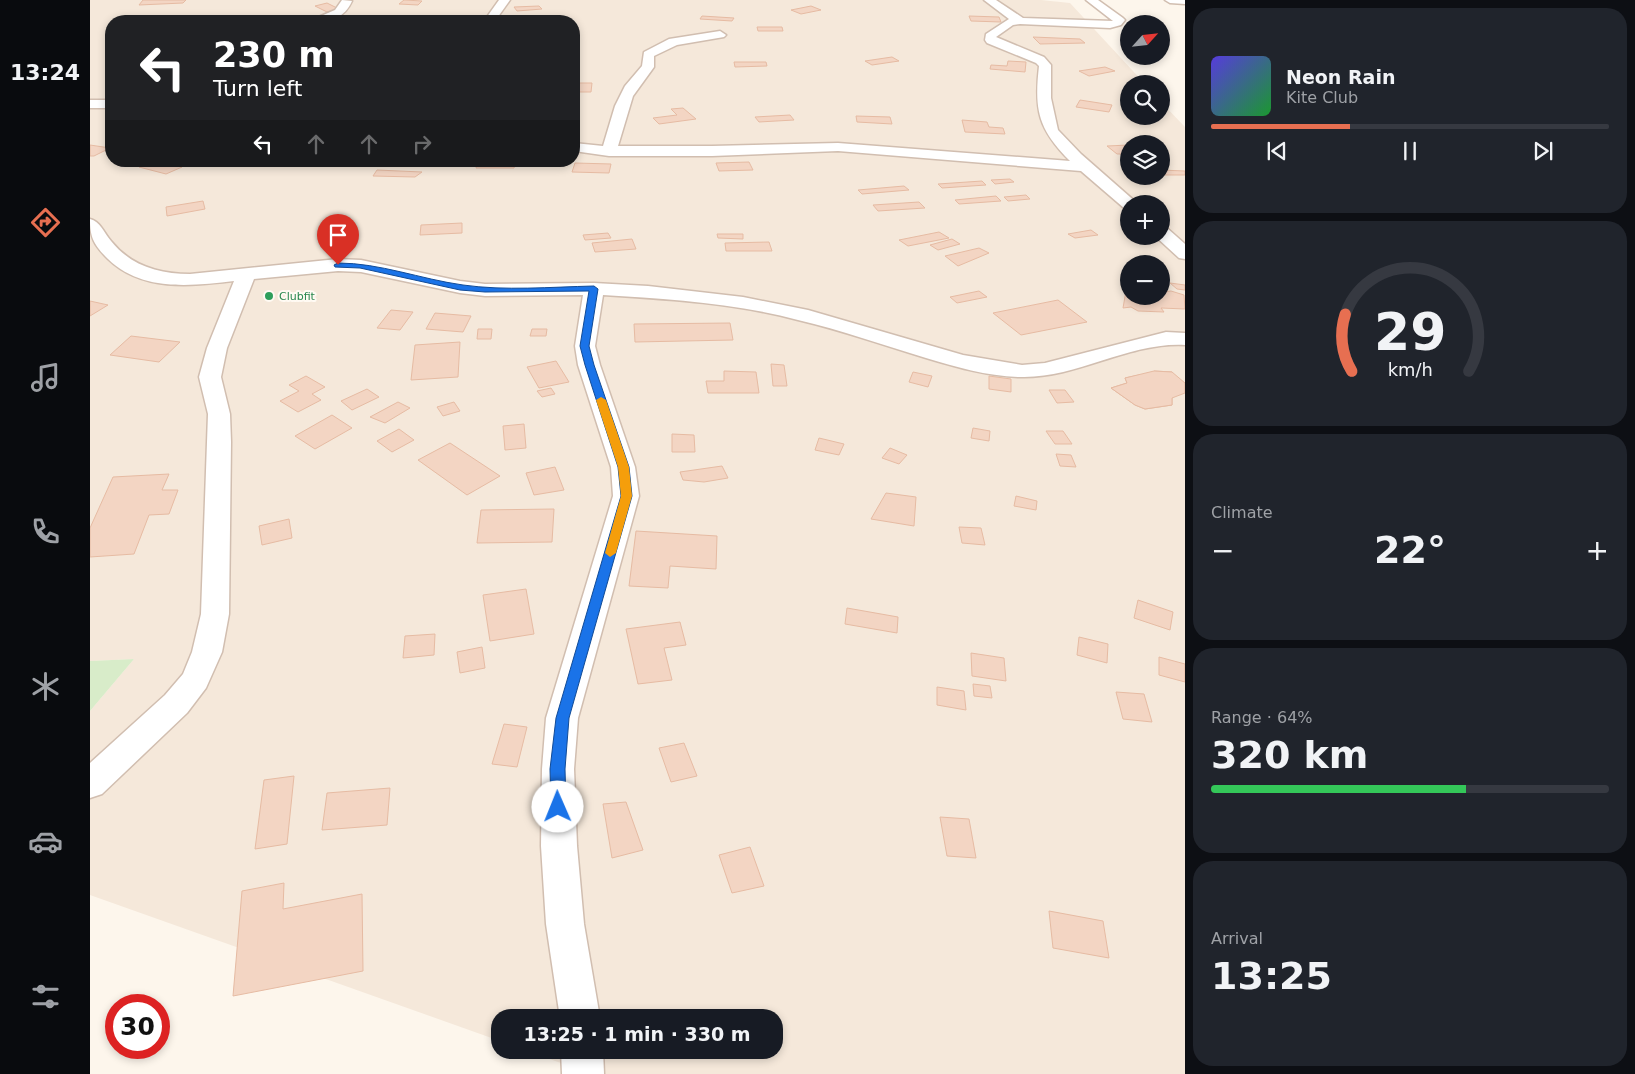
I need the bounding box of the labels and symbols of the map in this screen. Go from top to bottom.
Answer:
north arrow [1120,15,1170,65]
pin [317,214,359,265]
marker: Clubfit [263,290,275,302]
place label: Clubfit [279,290,316,303]
position arrow [531,780,583,832]
speed limit sign: 30 [105,994,170,1059]

